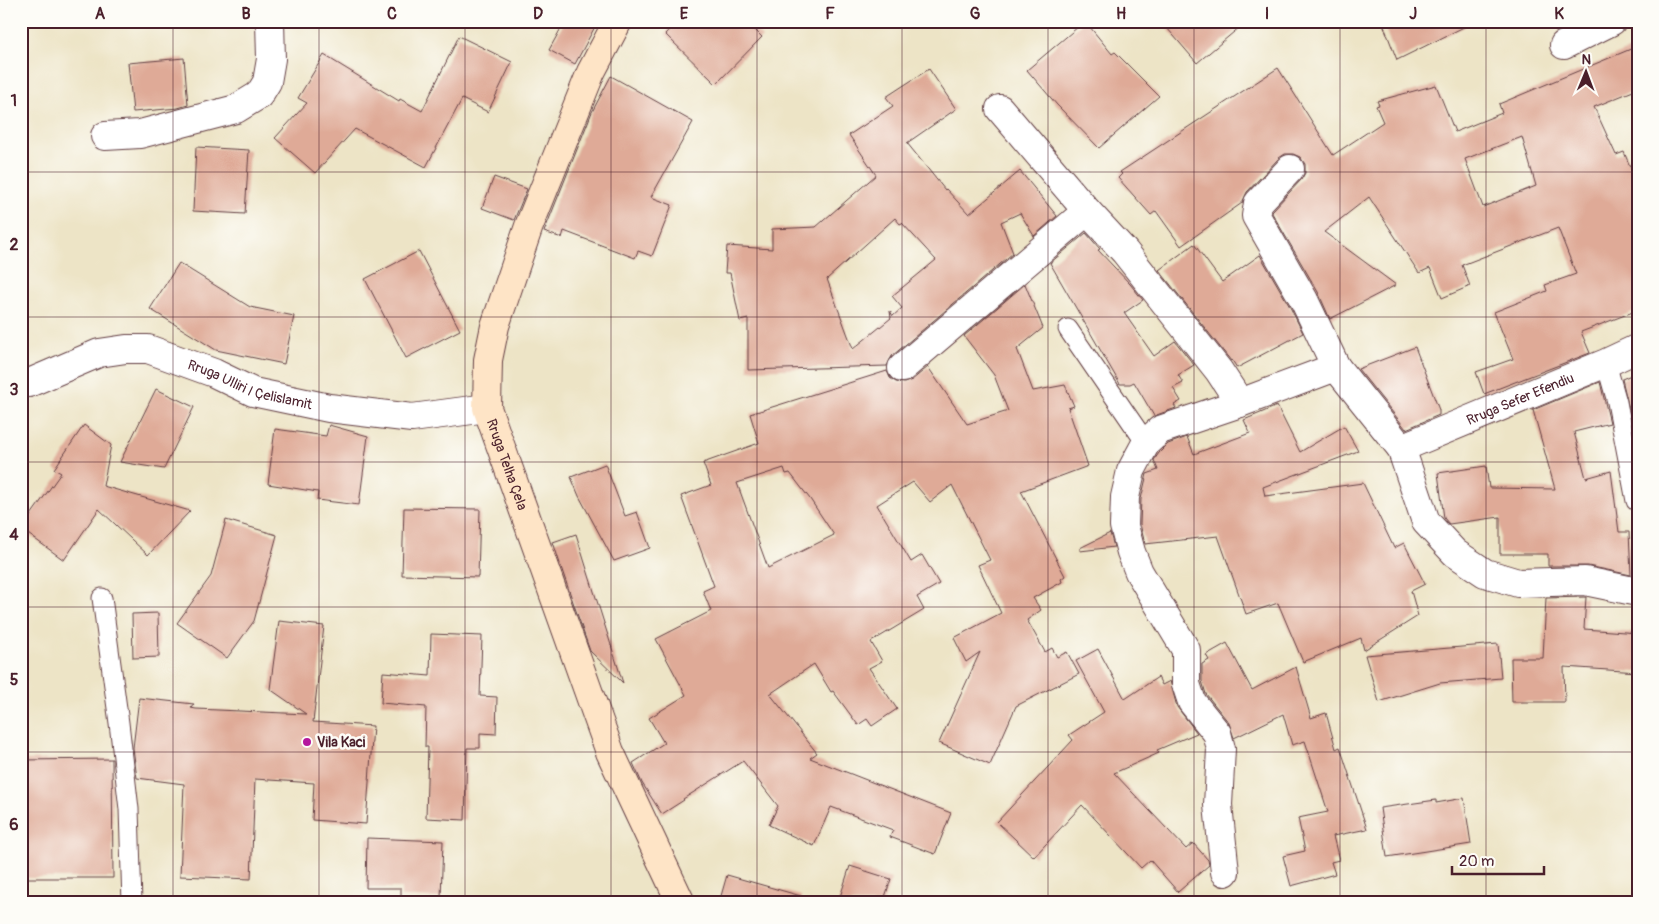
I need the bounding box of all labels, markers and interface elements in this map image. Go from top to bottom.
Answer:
text: A [95,4,106,24]
text: B [241,4,251,24]
text: C [387,4,397,24]
text: D [533,4,543,24]
text: E [680,4,689,24]
text: F [825,4,835,24]
text: G [970,4,981,24]
text: H [1116,4,1126,24]
text: I [1265,4,1269,24]
text: J [1409,4,1417,24]
text: K [1554,4,1564,24]
north arrow [1562,48,1612,98]
text: N [1581,51,1591,68]
text: 1 [11,91,17,111]
text: 2 [10,235,19,255]
street label: Rruga Ulliri I Çelislamit [185,356,314,413]
street label: Rruga Sefer Efendiu [1464,369,1577,429]
text: 3 [10,380,19,400]
street label: Rruga Telha Çela [483,417,531,512]
text: 4 [9,525,19,545]
text: 5 [10,670,19,690]
place label: Vila Kaci [317,734,366,751]
marker: Vila Kaci [301,736,313,748]
text: 6 [9,815,19,835]
scale bar [1452,844,1544,876]
text: 20 m [1459,852,1494,871]

